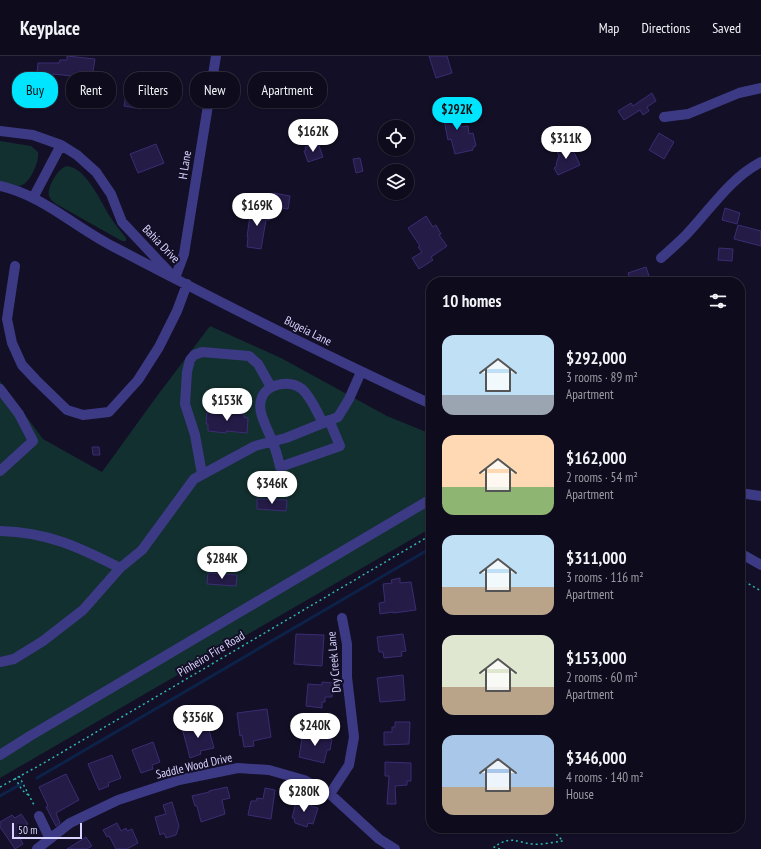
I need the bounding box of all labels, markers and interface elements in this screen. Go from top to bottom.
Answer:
text: Keyplace [20,16,80,40]
text: Map [599,19,619,37]
text: Directions [641,19,690,37]
text: Saved [712,19,741,37]
chip: Buy [12,72,58,108]
chip: Rent [66,72,116,108]
chip: Filters [124,72,182,108]
chip: New [190,72,240,108]
chip: Apartment [248,72,327,108]
pin: $292K [429,97,485,131]
text: $292K [441,101,473,118]
pin: $162K [285,119,341,153]
map controls [378,120,414,200]
button: locate [378,120,414,156]
text: $162K [297,123,329,140]
pin: $311K [538,126,594,160]
text: $311K [550,130,582,147]
street label: H Lane [175,149,194,180]
button: layers [378,164,414,200]
pin: $169K [229,193,285,227]
text: $169K [241,197,273,214]
street label: Bahia Drive [139,221,183,266]
text: 10 homes [442,290,501,312]
icon: filters [707,290,729,312]
street label: Bugeia Lane [282,312,334,349]
text: $292,000 [566,347,627,369]
icon: home [474,351,522,399]
text: 3 rooms · 89 m² [566,369,638,386]
text: Apartment [566,386,614,403]
pin: $153K [199,388,255,422]
text: $153K [211,392,243,409]
text: $162,000 [566,447,627,469]
icon: home [474,451,522,499]
text: 2 rooms · 54 m² [566,469,638,486]
pin: $346K [244,471,300,505]
text: $346K [256,475,288,492]
text: Apartment [566,486,614,503]
pin: $284K [194,546,250,580]
text: $311,000 [566,547,627,569]
text: $284K [206,550,238,567]
icon: home [474,551,522,599]
text: 3 rooms · 116 m² [566,569,644,586]
text: Apartment [566,586,614,603]
street label: Pinheiro Fire Road [174,628,247,680]
street label: Dry Creek Lane [323,631,344,693]
text: $153,000 [566,647,627,669]
icon: home [474,651,522,699]
text: 2 rooms · 60 m² [566,669,638,686]
text: Apartment [566,686,614,703]
pin: $356K [170,705,226,739]
text: $356K [182,709,214,726]
pin: $240K [287,713,343,747]
text: $240K [299,717,331,734]
text: $346,000 [566,747,627,769]
street label: Saddle Wood Drive [154,749,234,782]
icon: home [474,751,522,799]
text: 4 rooms · 140 m² [566,769,644,786]
pin: $280K [276,779,332,813]
text: $280K [288,783,320,800]
text: House [566,786,594,803]
scale bar [12,821,82,840]
text: 50 m [18,823,37,837]

